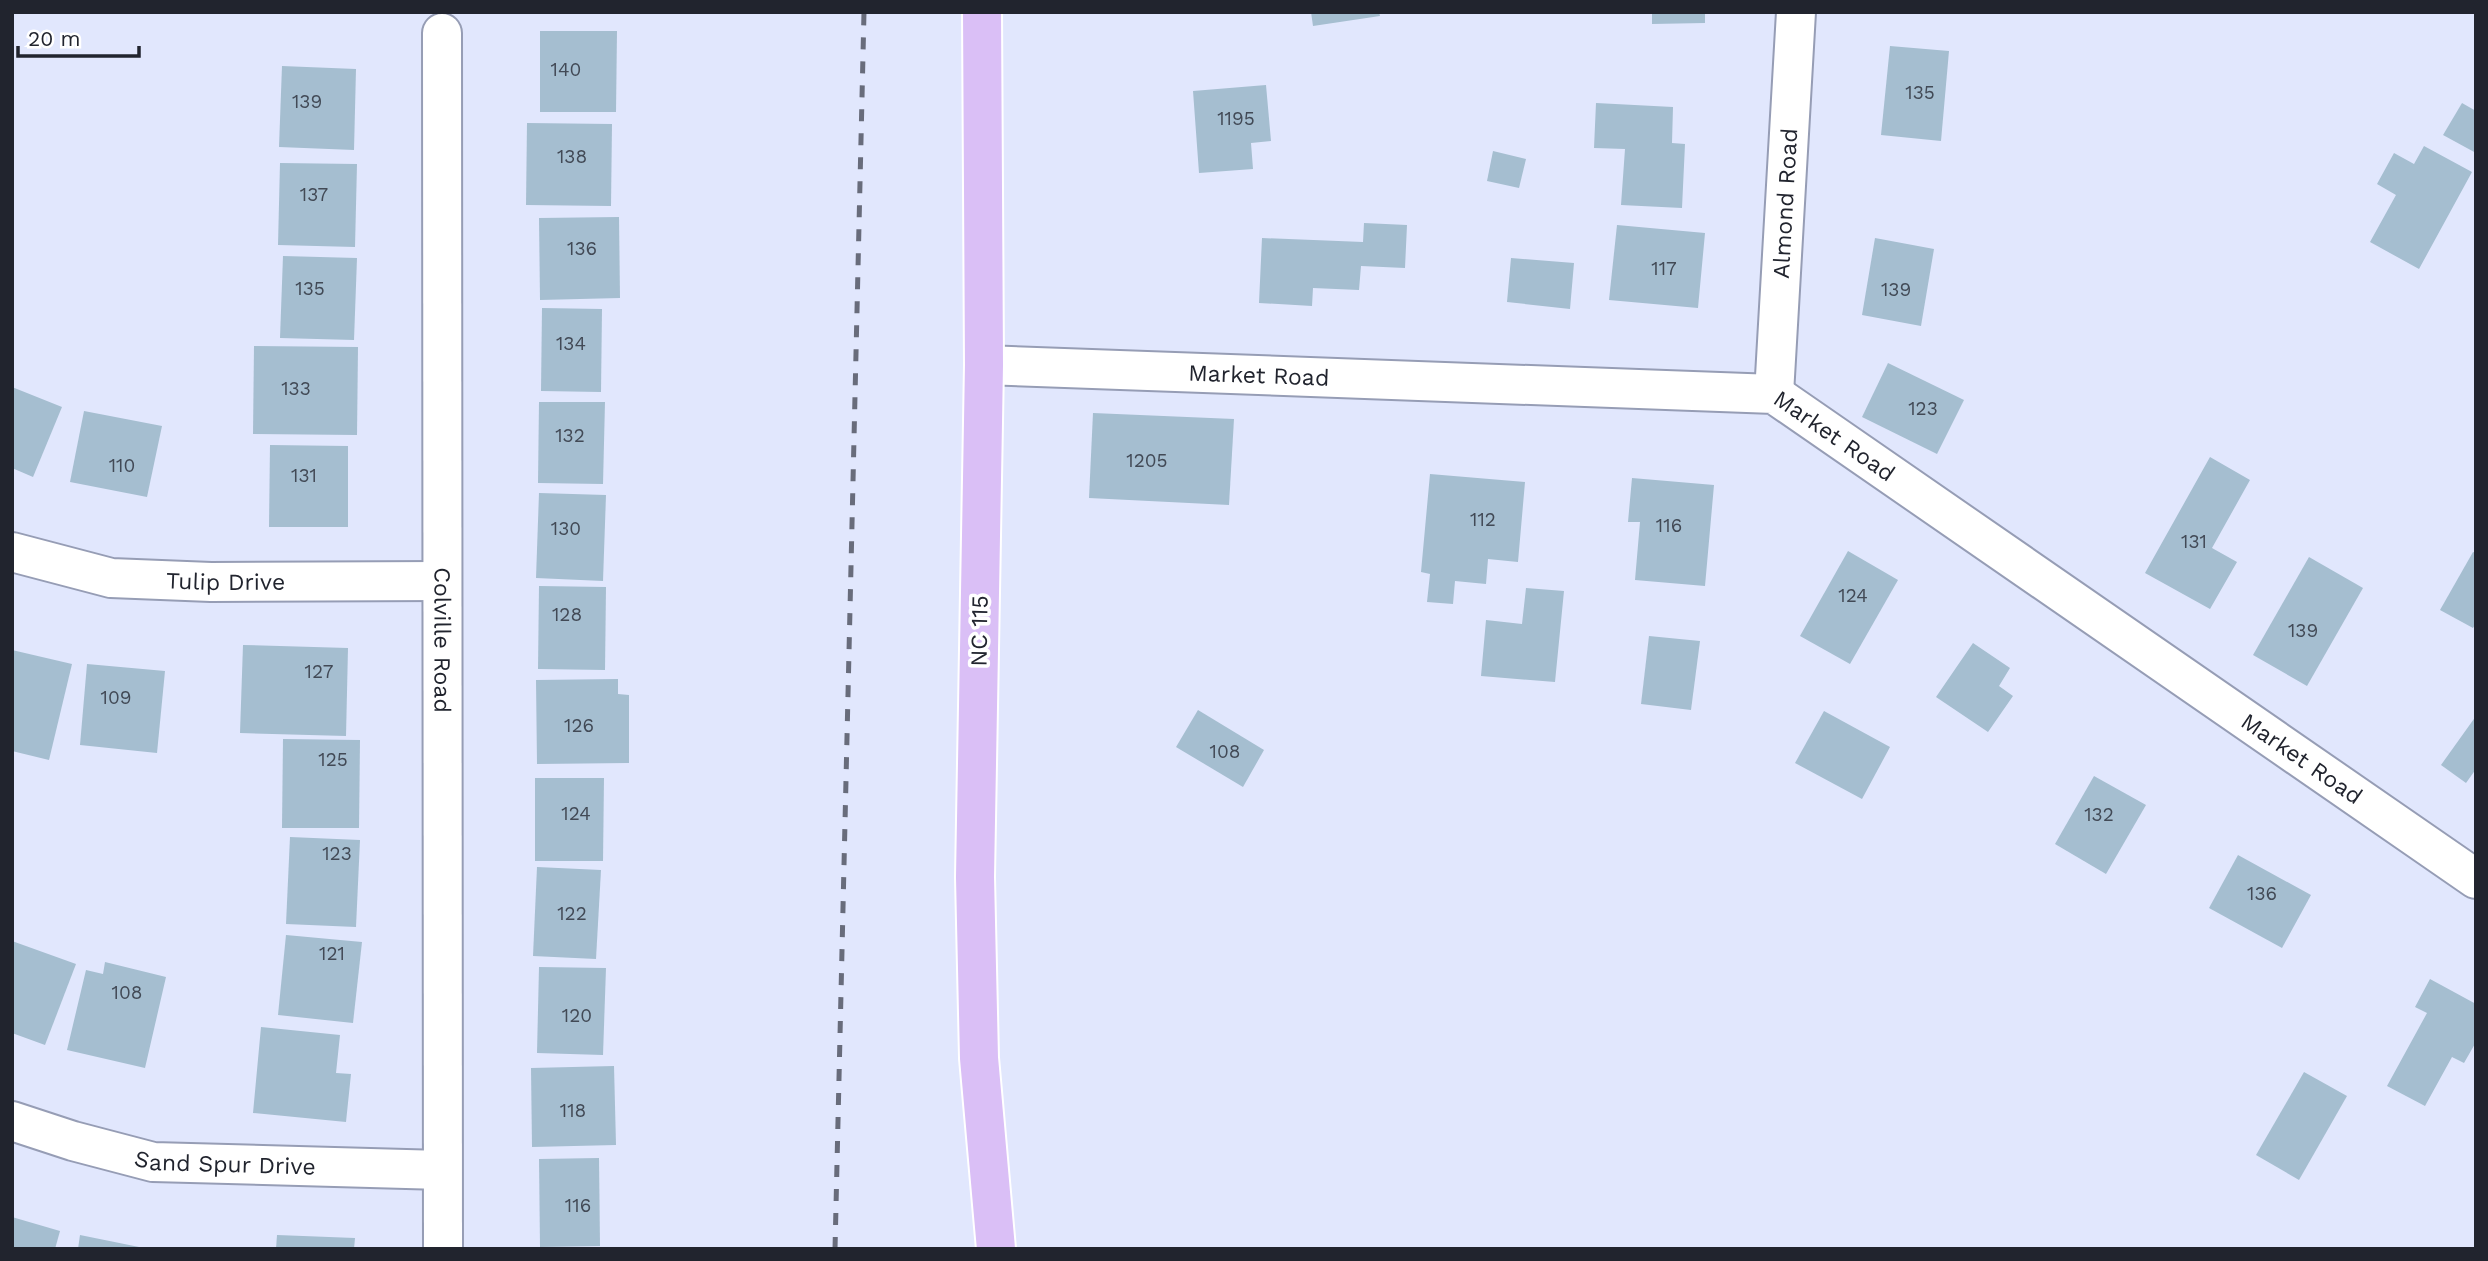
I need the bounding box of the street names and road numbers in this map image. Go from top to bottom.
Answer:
street label: Almond Road [1768,127,1803,279]
street label: Market Road [1188,360,1330,392]
street label: Market Road [1768,385,1900,487]
street label: Tulip Drive [165,567,285,596]
street label: Colville Road [428,567,456,713]
street label: NC 115 [965,595,994,667]
street label: Market Road [2236,708,2367,810]
street label: Sand Spur Drive [132,1145,316,1180]

